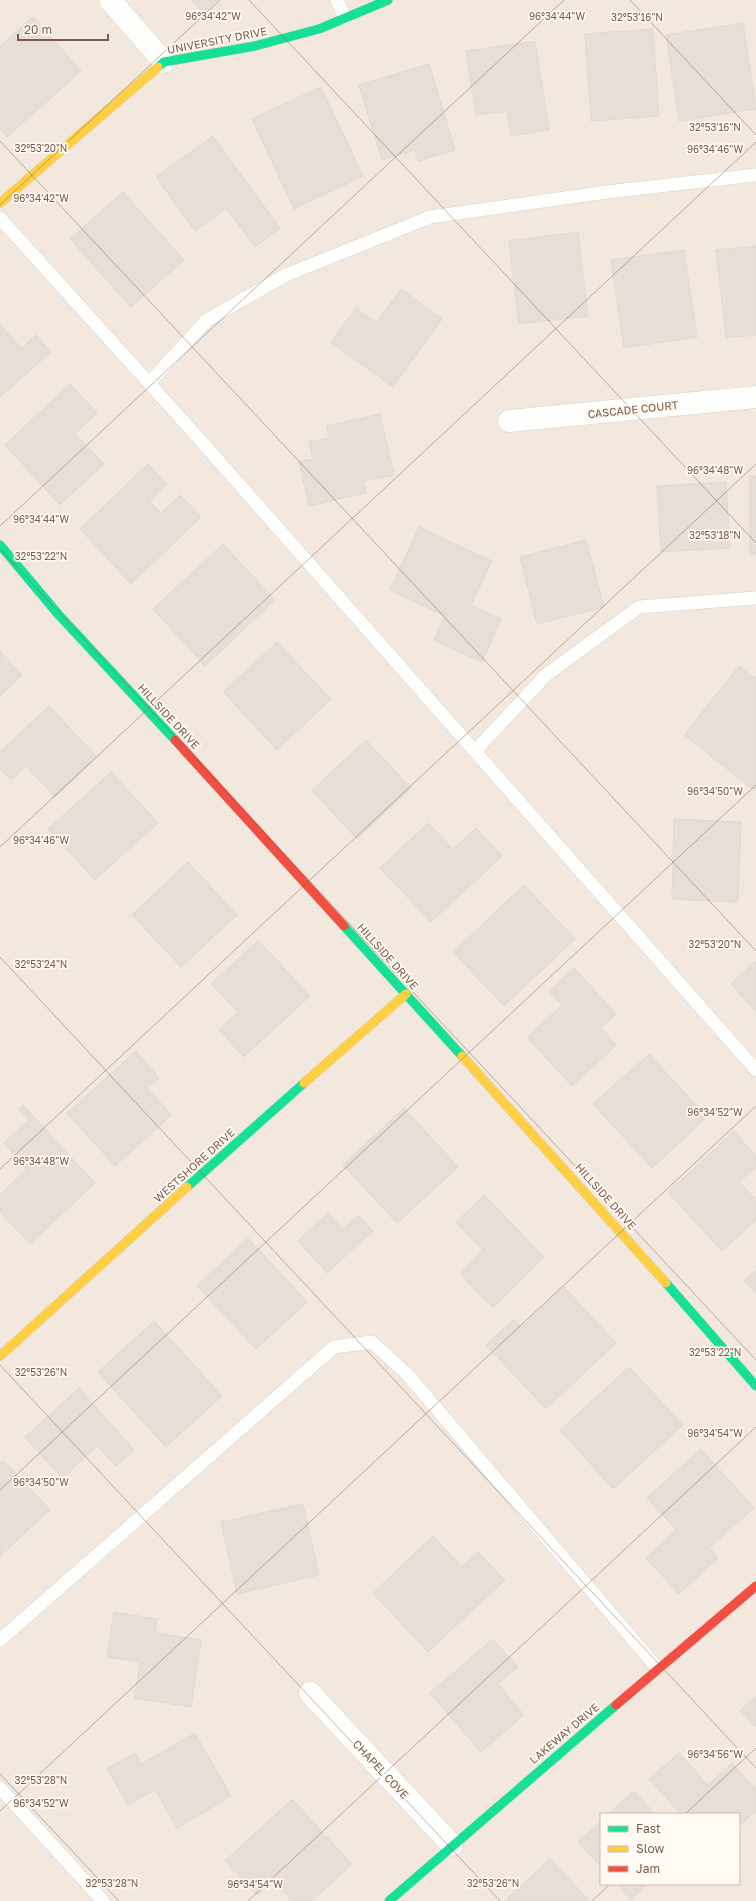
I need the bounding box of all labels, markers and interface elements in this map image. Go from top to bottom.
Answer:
text: 96°34'42"W [185,10,241,22]
text: 96°34'44"W [529,10,585,22]
text: 32°53'16"N [611,11,663,23]
scale bar [18,16,108,42]
text: 20 m [24,22,52,37]
street label: UNIVERSITY DRIVE [166,24,268,56]
text: 32°53'16"N [689,121,741,133]
text: 32°53'20"N [15,142,67,154]
text: 96°34'46"W [687,143,743,155]
text: 96°34'42"W [13,192,69,204]
street label: CASCADE COURT [587,398,679,420]
text: 96°34'48"W [687,464,743,476]
text: 96°34'44"W [13,513,69,525]
text: 32°53'18"N [689,529,741,541]
text: 32°53'22"N [15,550,67,562]
street label: HILLSIDE DRIVE [135,681,203,752]
text: 96°34'50"W [687,785,743,797]
text: 96°34'46"W [13,834,69,846]
street label: HILLSIDE DRIVE [355,920,421,992]
text: 32°53'20"N [689,938,741,950]
text: 32°53'24"N [15,958,67,970]
text: 96°34'52"W [687,1106,743,1118]
street label: WESTSHORE DRIVE [151,1125,237,1205]
text: 96°34'48"W [13,1155,69,1167]
street label: HILLSIDE DRIVE [573,1160,639,1232]
text: 32°53'22"N [689,1346,741,1358]
text: 32°53'26"N [15,1366,67,1378]
text: 96°34'54"W [687,1427,743,1439]
text: 96°34'50"W [13,1476,69,1488]
street label: LAKEWAY DRIVE [527,1700,602,1766]
street label: CHAPEL COVE [350,1737,412,1801]
text: 96°34'56"W [687,1748,743,1760]
text: 32°53'28"N [15,1774,67,1786]
text: 96°34'52"W [13,1797,69,1809]
legend [600,1813,740,1885]
text: Fast [636,1821,661,1836]
text: Slow [636,1841,664,1856]
text: Jam [636,1861,660,1876]
text: 32°53'28"N [86,1877,138,1889]
text: 32°53'26"N [467,1877,519,1889]
text: 96°34'54"W [227,1878,283,1890]

